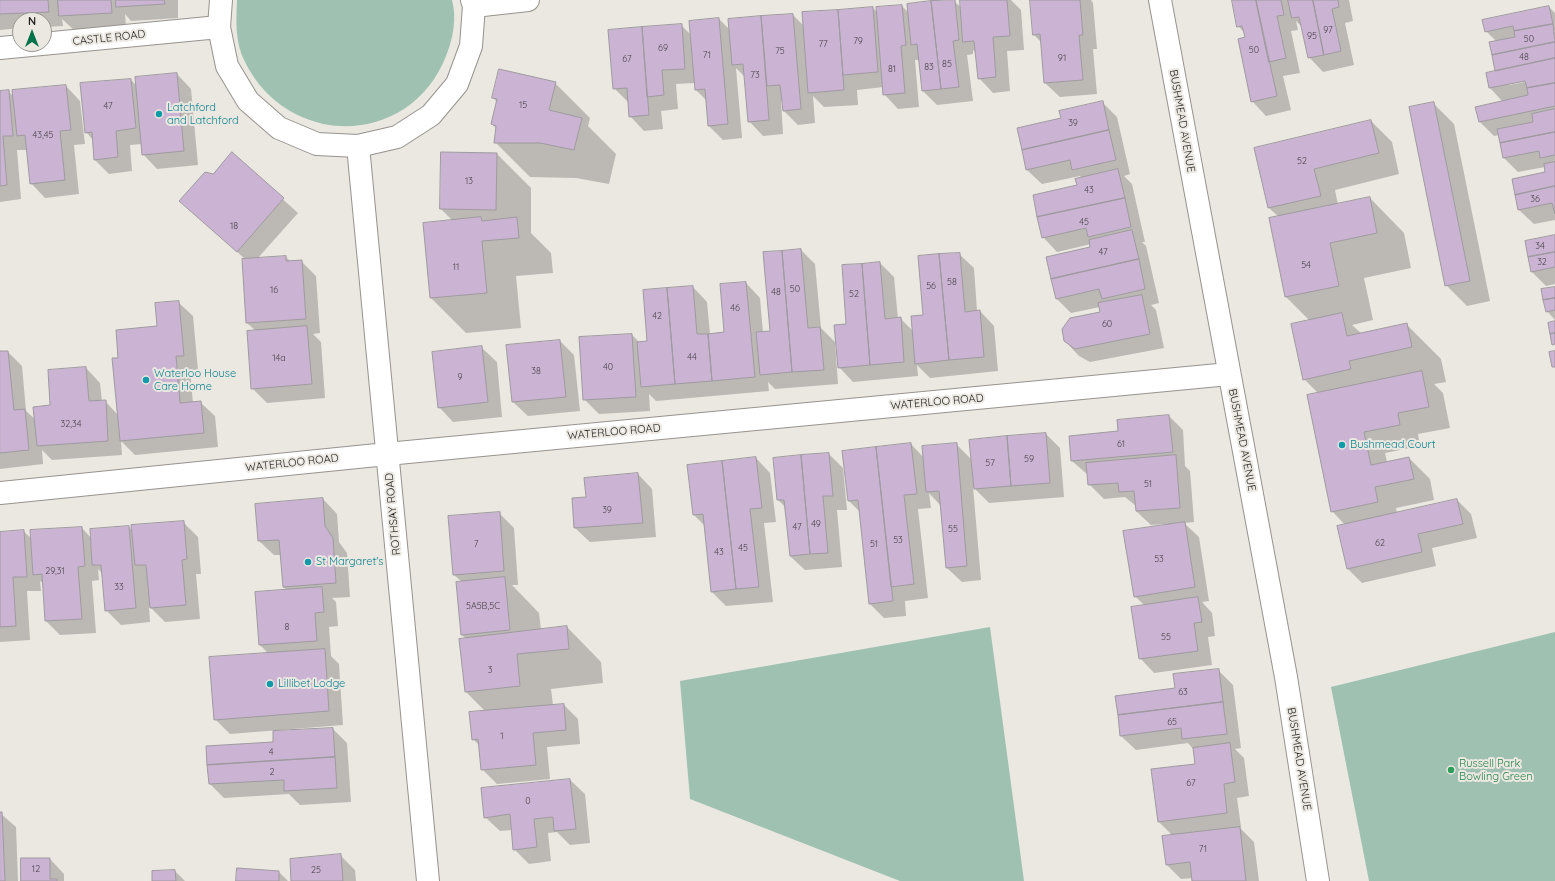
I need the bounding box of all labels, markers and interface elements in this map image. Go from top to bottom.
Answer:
north arrow [12,12,52,52]
text: N [28,14,36,28]
house number: 97 [1323,25,1333,35]
street label: CASTLE ROAD [72,28,146,48]
house number: 95 [1307,31,1317,41]
house number: 50 [1524,34,1534,44]
house number: 79 [853,36,863,46]
house number: 77 [818,39,828,49]
house number: 69 [658,43,668,53]
house number: 50 [1249,45,1259,55]
house number: 75 [775,46,785,56]
house number: 71 [703,50,711,60]
house number: 48 [1519,52,1529,62]
house number: 91 [1058,53,1066,63]
house number: 67 [622,54,632,64]
house number: 85 [942,59,952,69]
house number: 83 [924,62,934,72]
house number: 81 [888,64,896,74]
street label: BUSHMEAD AVENUE [1166,69,1198,173]
house number: 73 [750,70,760,80]
house number: 15 [519,100,527,110]
house number: 47 [103,101,113,111]
place label: Latchford and Latchford [167,101,239,127]
marker: Latchford and Latchford [154,109,164,119]
house number: 39 [1068,118,1078,128]
house number: 43,45 [33,130,53,140]
house number: 52 [1297,156,1307,166]
house number: 13 [465,176,473,186]
house number: 43 [1084,185,1094,195]
house number: 36 [1530,194,1540,204]
house number: 45 [1079,217,1089,227]
house number: 18 [230,221,238,231]
house number: 34 [1535,241,1545,251]
house number: 47 [1098,247,1108,257]
house number: 32 [1537,257,1547,267]
house number: 54 [1301,260,1311,270]
house number: 11 [453,262,459,272]
house number: 58 [947,277,957,287]
house number: 56 [926,281,936,291]
house number: 50 [790,284,800,294]
house number: 16 [270,285,278,295]
house number: 48 [771,287,781,297]
house number: 52 [849,289,859,299]
house number: 46 [730,303,740,313]
house number: 42 [652,311,662,321]
house number: 60 [1102,319,1112,329]
house number: 44 [687,352,697,362]
house number: 14a [272,353,286,363]
house number: 40 [603,362,613,372]
house number: 38 [531,366,541,376]
place label: Waterloo House Care Home [154,367,236,393]
house number: 9 [457,372,463,382]
marker: Waterloo House Care Home [141,375,151,385]
street label: BUSHMEAD AVENUE [1226,388,1258,492]
street label: WATERLOO ROAD [890,391,984,413]
house number: 32,34 [61,419,81,429]
street label: WATERLOO ROAD [567,421,661,443]
place label: Bushmead Court [1350,438,1436,452]
house number: 61 [1117,439,1125,449]
marker: Bushmead Court [1337,440,1347,450]
street label: WATERLOO ROAD [245,452,339,474]
house number: 59 [1024,454,1034,464]
house number: 57 [985,458,995,468]
street label: ROTHSAY ROAD [383,472,403,556]
house number: 51 [1144,479,1152,489]
house number: 39 [602,505,612,515]
house number: 49 [811,519,821,529]
house number: 47 [792,522,802,532]
house number: 55 [948,524,958,534]
house number: 53 [893,535,903,545]
house number: 62 [1375,538,1385,548]
house number: 7 [474,539,478,549]
house number: 51 [870,539,878,549]
house number: 45 [738,543,748,553]
house number: 43 [714,547,724,557]
house number: 53 [1154,554,1164,564]
place label: St Margaret's [316,555,383,569]
marker: St Margaret's [303,557,313,567]
house number: 29,31 [45,566,65,576]
house number: 33 [114,582,124,592]
house number: 5A5B,5C [466,601,500,611]
house number: 8 [285,622,289,632]
house number: 55 [1161,632,1171,642]
house number: 3 [488,665,492,675]
place label: Lillibet Lodge [278,677,345,691]
marker: Lillibet Lodge [265,679,275,689]
house number: 63 [1178,687,1188,697]
street label: BUSHMEAD AVENUE [1284,707,1314,811]
house number: 65 [1167,717,1177,727]
house number: 1 [500,731,504,741]
house number: 4 [269,747,273,757]
place label: Russell Park Bowling Green [1459,757,1533,783]
marker: Russell Park Bowling Green [1446,765,1456,775]
house number: 2 [270,767,274,777]
house number: 67 [1186,778,1196,788]
house number: 0 [525,796,531,806]
house number: 71 [1199,844,1207,854]
house number: 12 [32,864,40,874]
house number: 25 [311,865,321,875]

